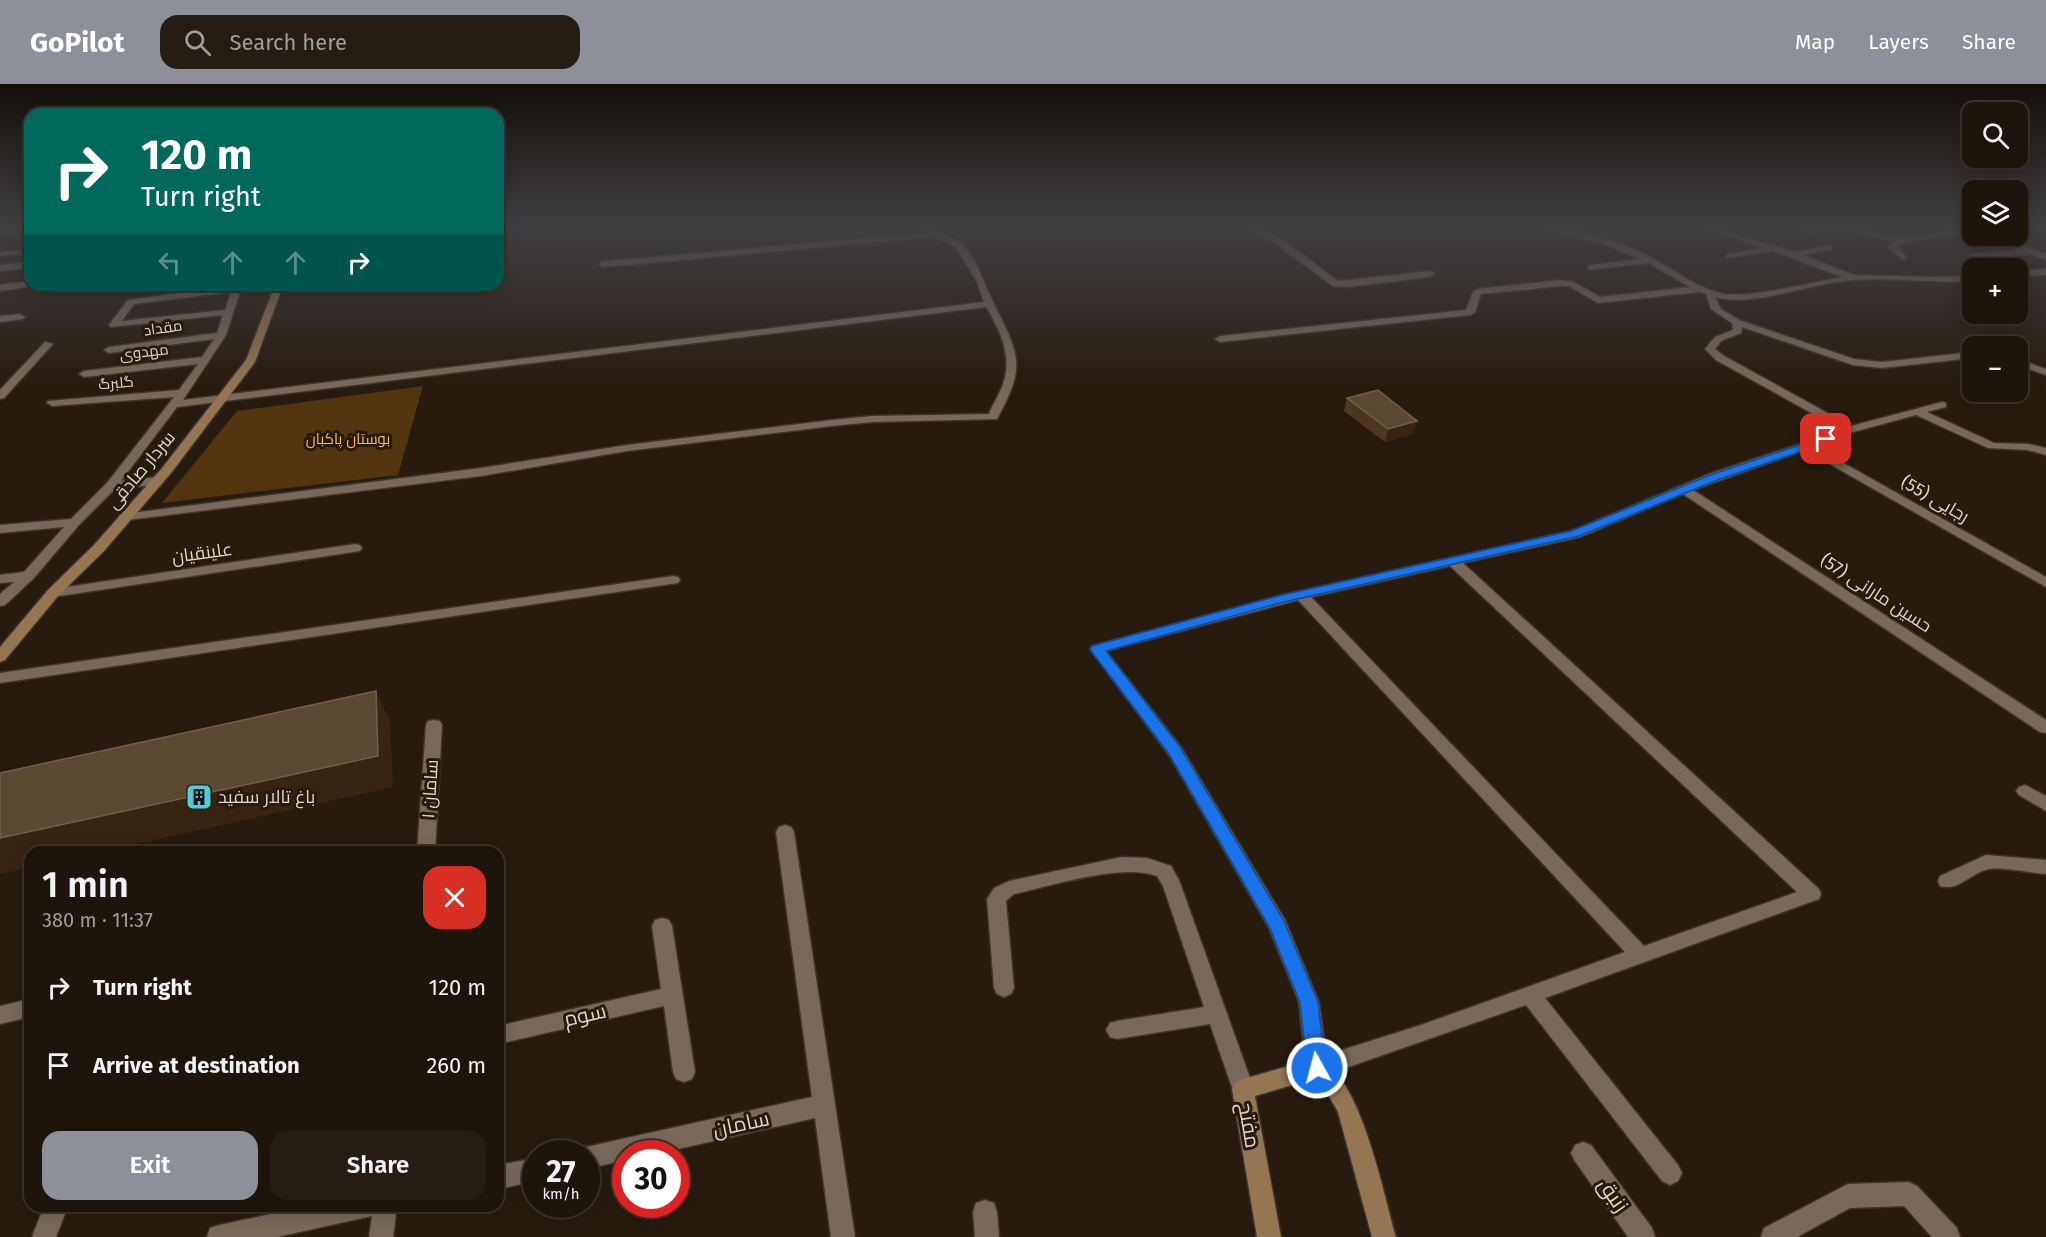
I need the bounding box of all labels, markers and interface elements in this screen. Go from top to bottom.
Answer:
search box [160,15,580,69]
text: GoPilot [30,26,124,59]
icon: search [181,26,214,59]
text: Search here [229,29,347,56]
text: Map [1795,29,1835,55]
text: Layers [1868,29,1929,55]
text: Share [1962,29,2016,55]
map controls [1962,102,2028,402]
button: search [1962,102,2028,168]
text: 120 m [141,130,252,180]
icon: right [42,132,120,210]
button: layers [1962,180,2028,246]
text: Turn right [141,181,261,213]
icon: left [153,246,186,279]
icon: ahead [216,246,249,279]
icon: ahead [279,246,312,279]
icon: right [342,246,375,279]
button: + [1962,258,2028,324]
street label: مقداد [143,316,183,340]
button: − [1962,336,2028,402]
street label: مهدوی [119,340,170,365]
street label: گلبرگ [98,372,134,394]
pin [1800,413,1851,464]
icon: arrive [1809,422,1842,455]
street label: سردار صادقی [102,427,180,513]
park label: بوستان پاکبان [306,430,390,449]
street label: رجایی (55) [1897,471,1973,527]
street label: علینقیان [170,538,234,568]
street label: حسین مارانی (57) [1816,549,1936,637]
street label: سامان ۱ [417,759,443,819]
building icon: باغ تالار سفید [184,782,214,812]
place label: باغ تالار سفید [218,786,315,809]
text: 1 min [42,863,129,907]
button: close [423,866,486,929]
text: 380 m · 11:37 [42,908,153,932]
icon: right [42,971,75,1004]
text: Turn right [93,974,192,1001]
text: 120 m [429,974,486,1001]
street label: سوم [561,998,609,1033]
position arrow [1285,1036,1349,1100]
icon: arrive [42,1049,75,1082]
text: Arrive at destination [93,1052,300,1079]
text: 260 m [426,1052,486,1079]
street label: مفتح [1231,1100,1266,1150]
street label: سامان [710,1105,772,1143]
button: Exit [42,1131,258,1200]
button: Share [270,1131,486,1200]
speed limit sign: 30 [612,1140,690,1218]
text: 27 [546,1154,576,1190]
street label: زنبق [1592,1173,1634,1217]
text: km/h [542,1185,580,1203]

